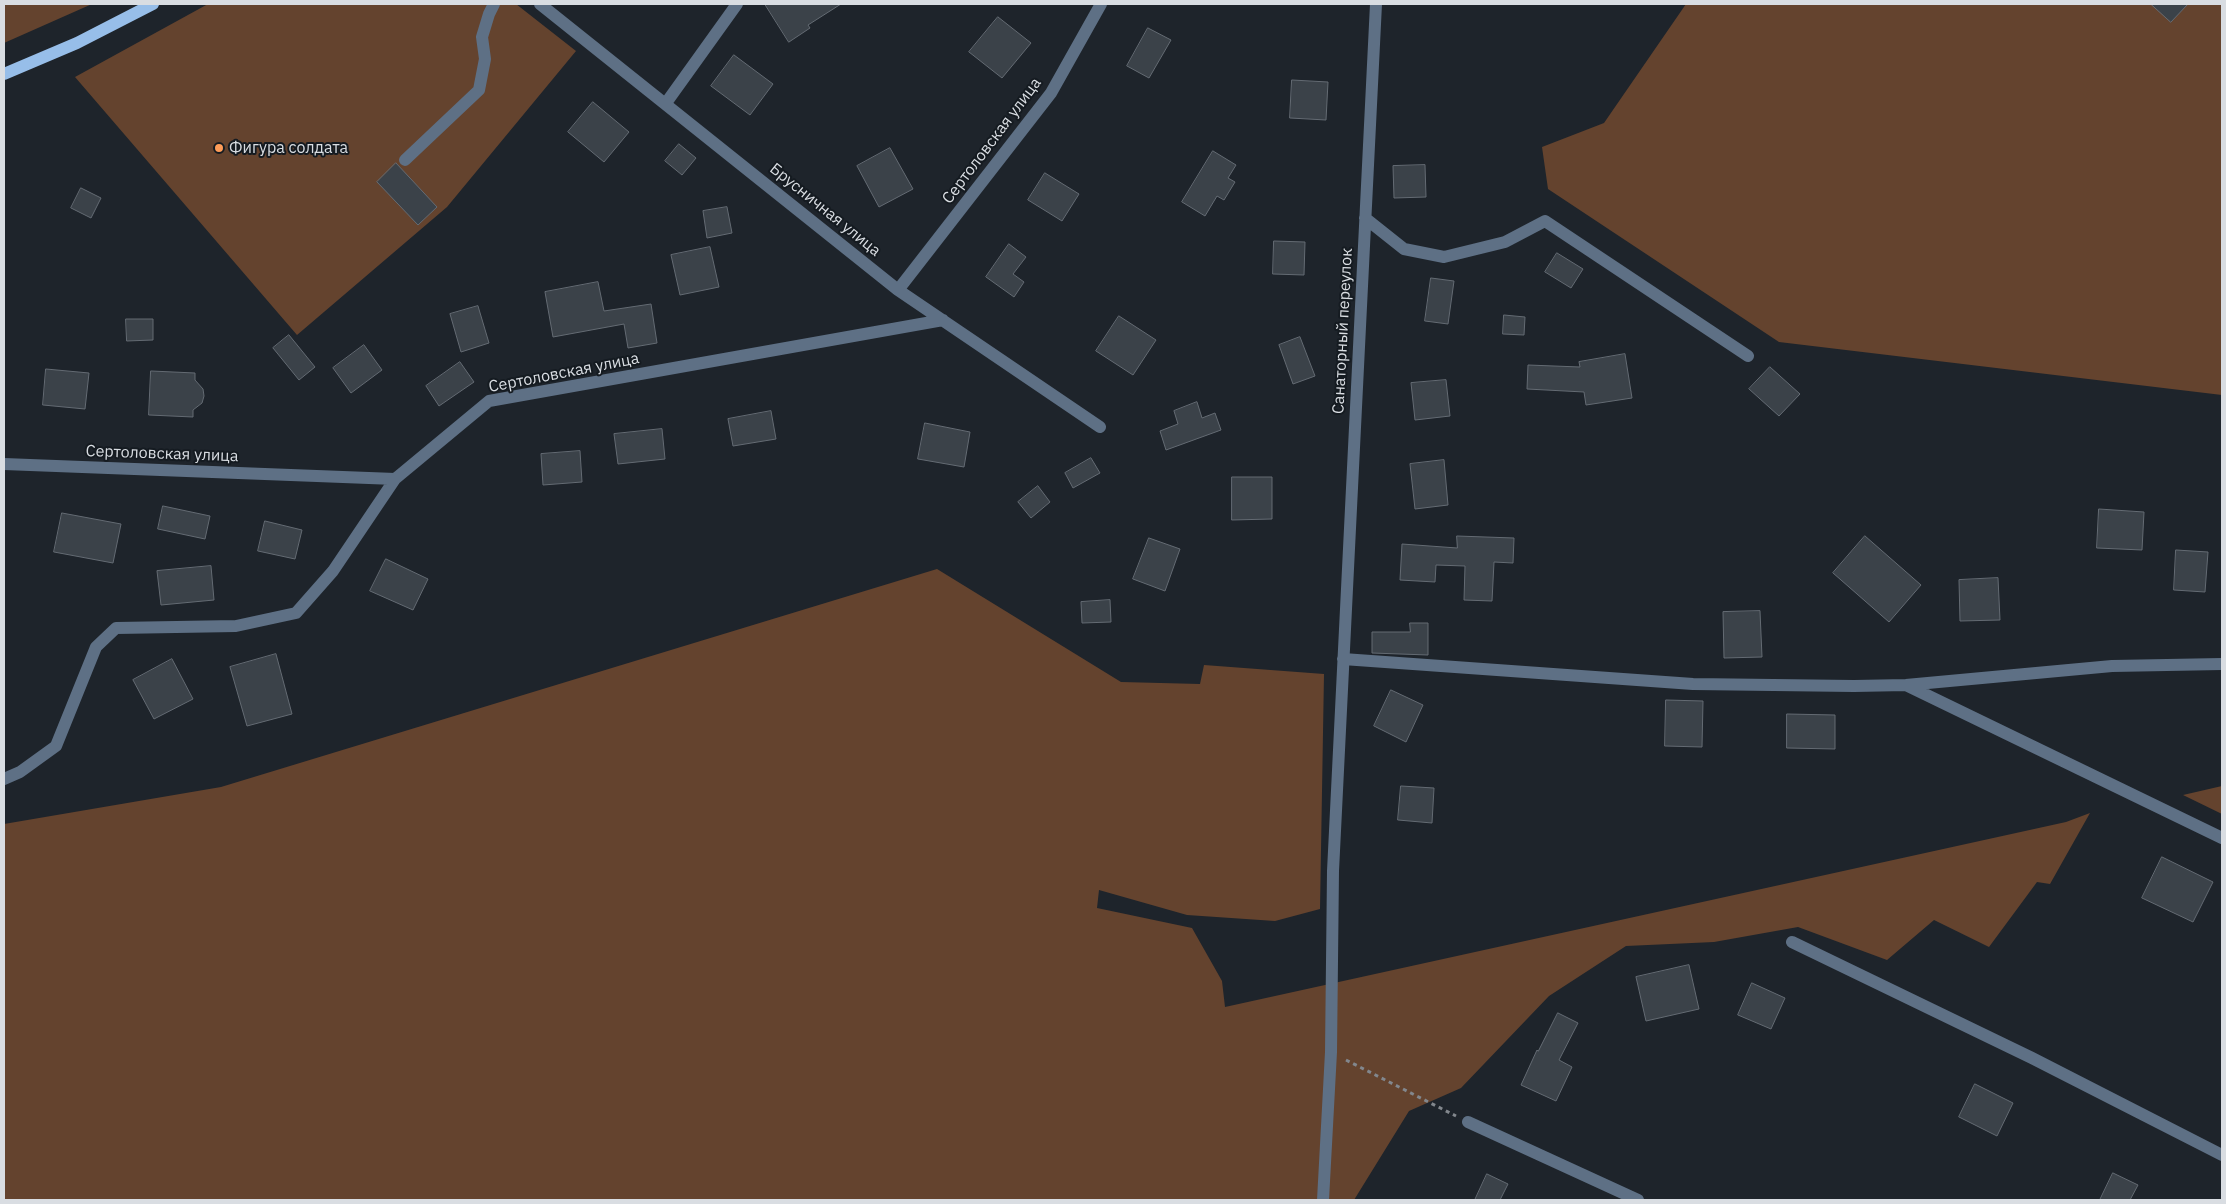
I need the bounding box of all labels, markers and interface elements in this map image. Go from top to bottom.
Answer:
street label: Сертоловская улица [938,74,1046,208]
place label: Фигура солдата [229,138,348,158]
marker: Фигура солдата [213,142,225,154]
street label: Брусничная улица [766,159,884,261]
street label: Санаторный переулок [1329,247,1357,415]
street label: Сертоловская улица [487,349,641,397]
street label: Сертоловская улица [85,442,239,466]

